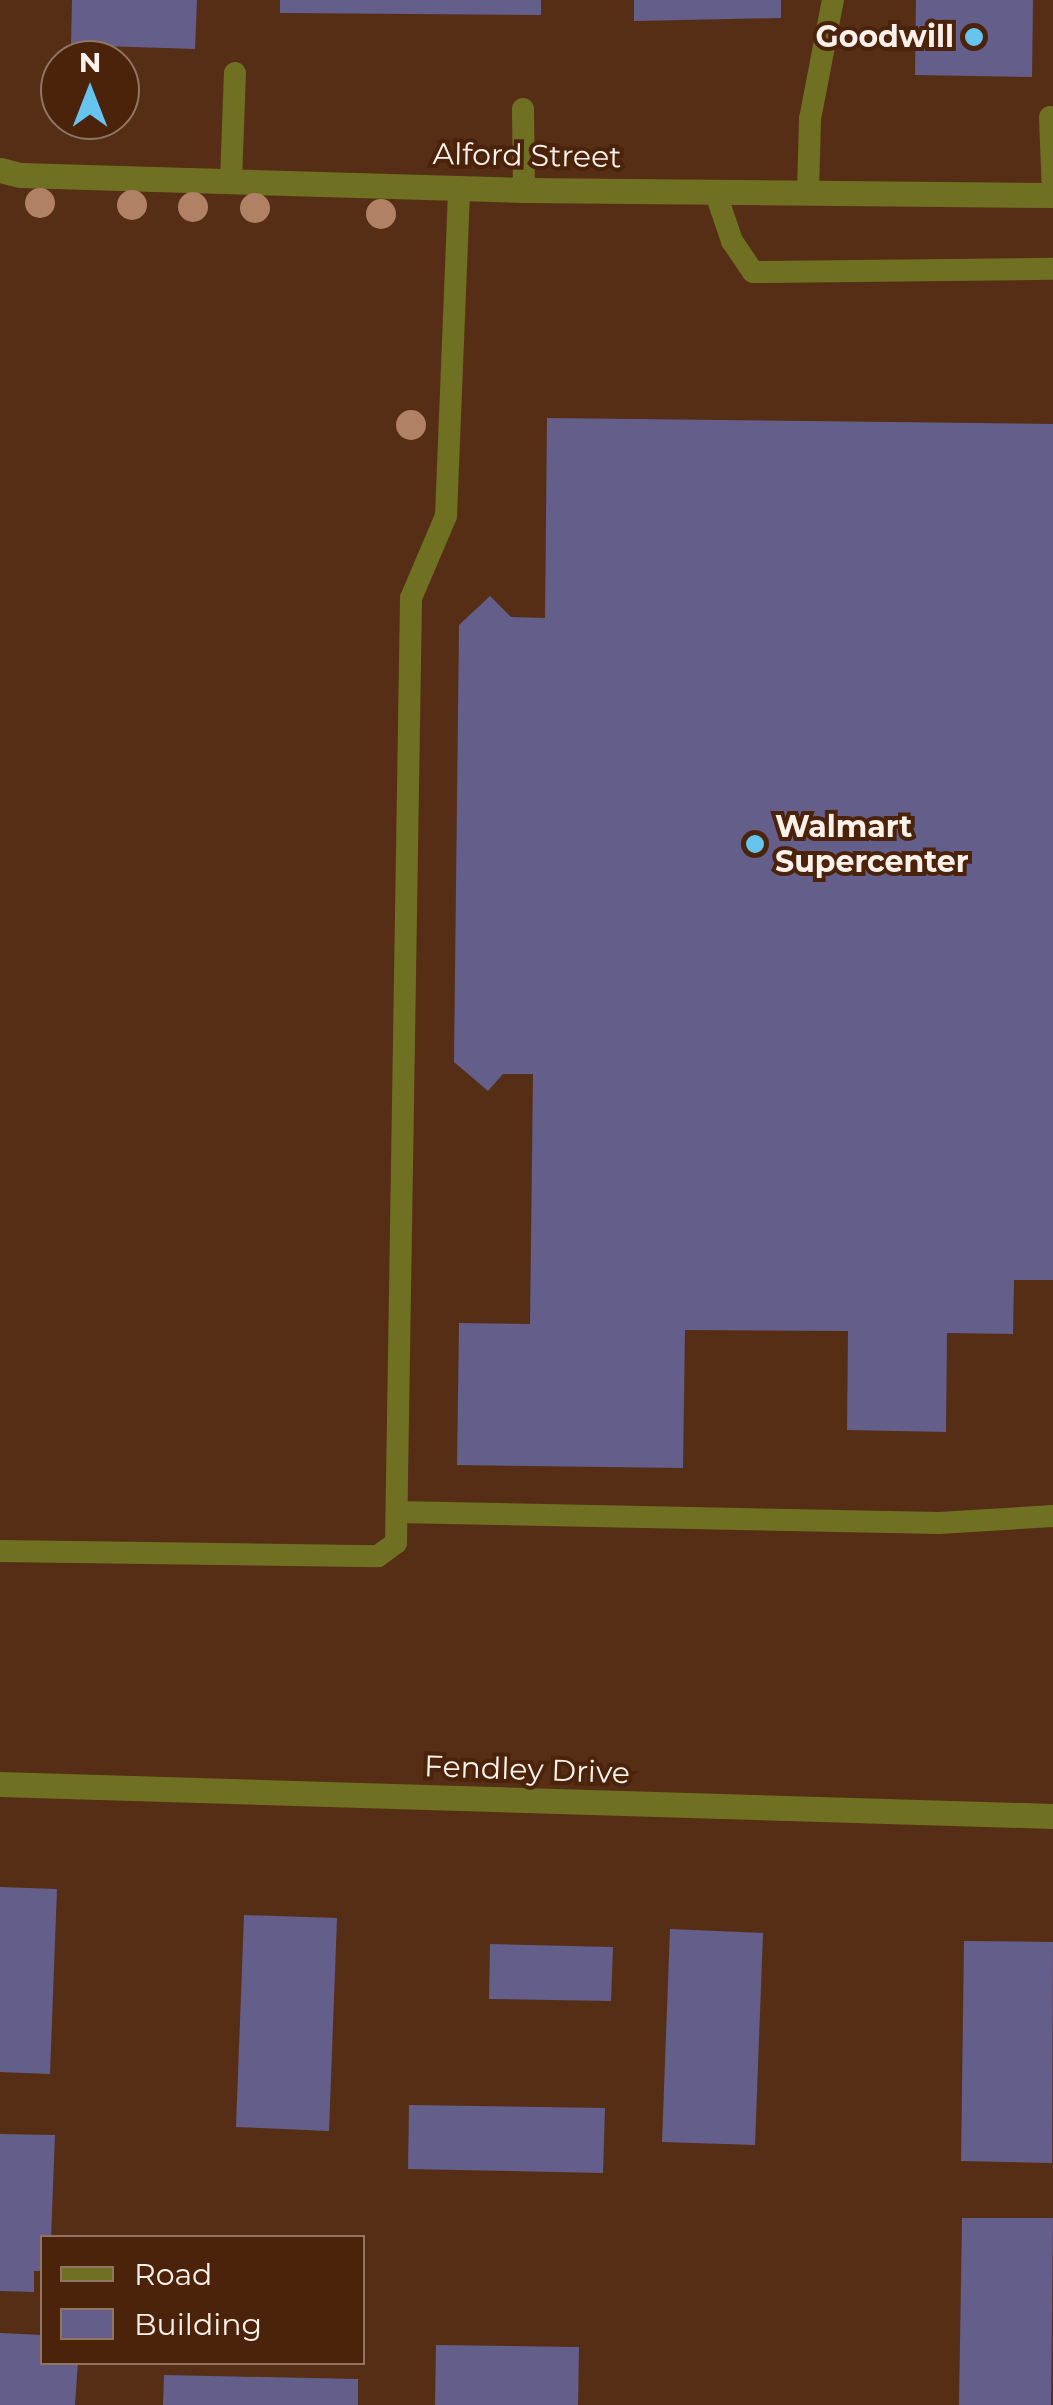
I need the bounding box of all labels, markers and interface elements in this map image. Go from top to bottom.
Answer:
place label: Goodwill [816,19,954,55]
marker: Goodwill [963,26,985,48]
north arrow [40,40,140,140]
text: N [79,45,101,79]
street label: Alford Street [432,136,622,176]
place label: Walmart Supercenter [775,809,969,880]
marker: Walmart Supercenter [744,833,766,855]
street label: Fendley Drive [423,1748,631,1792]
legend [40,2235,365,2365]
text: Road [134,2256,212,2293]
text: Building [134,2306,262,2343]

